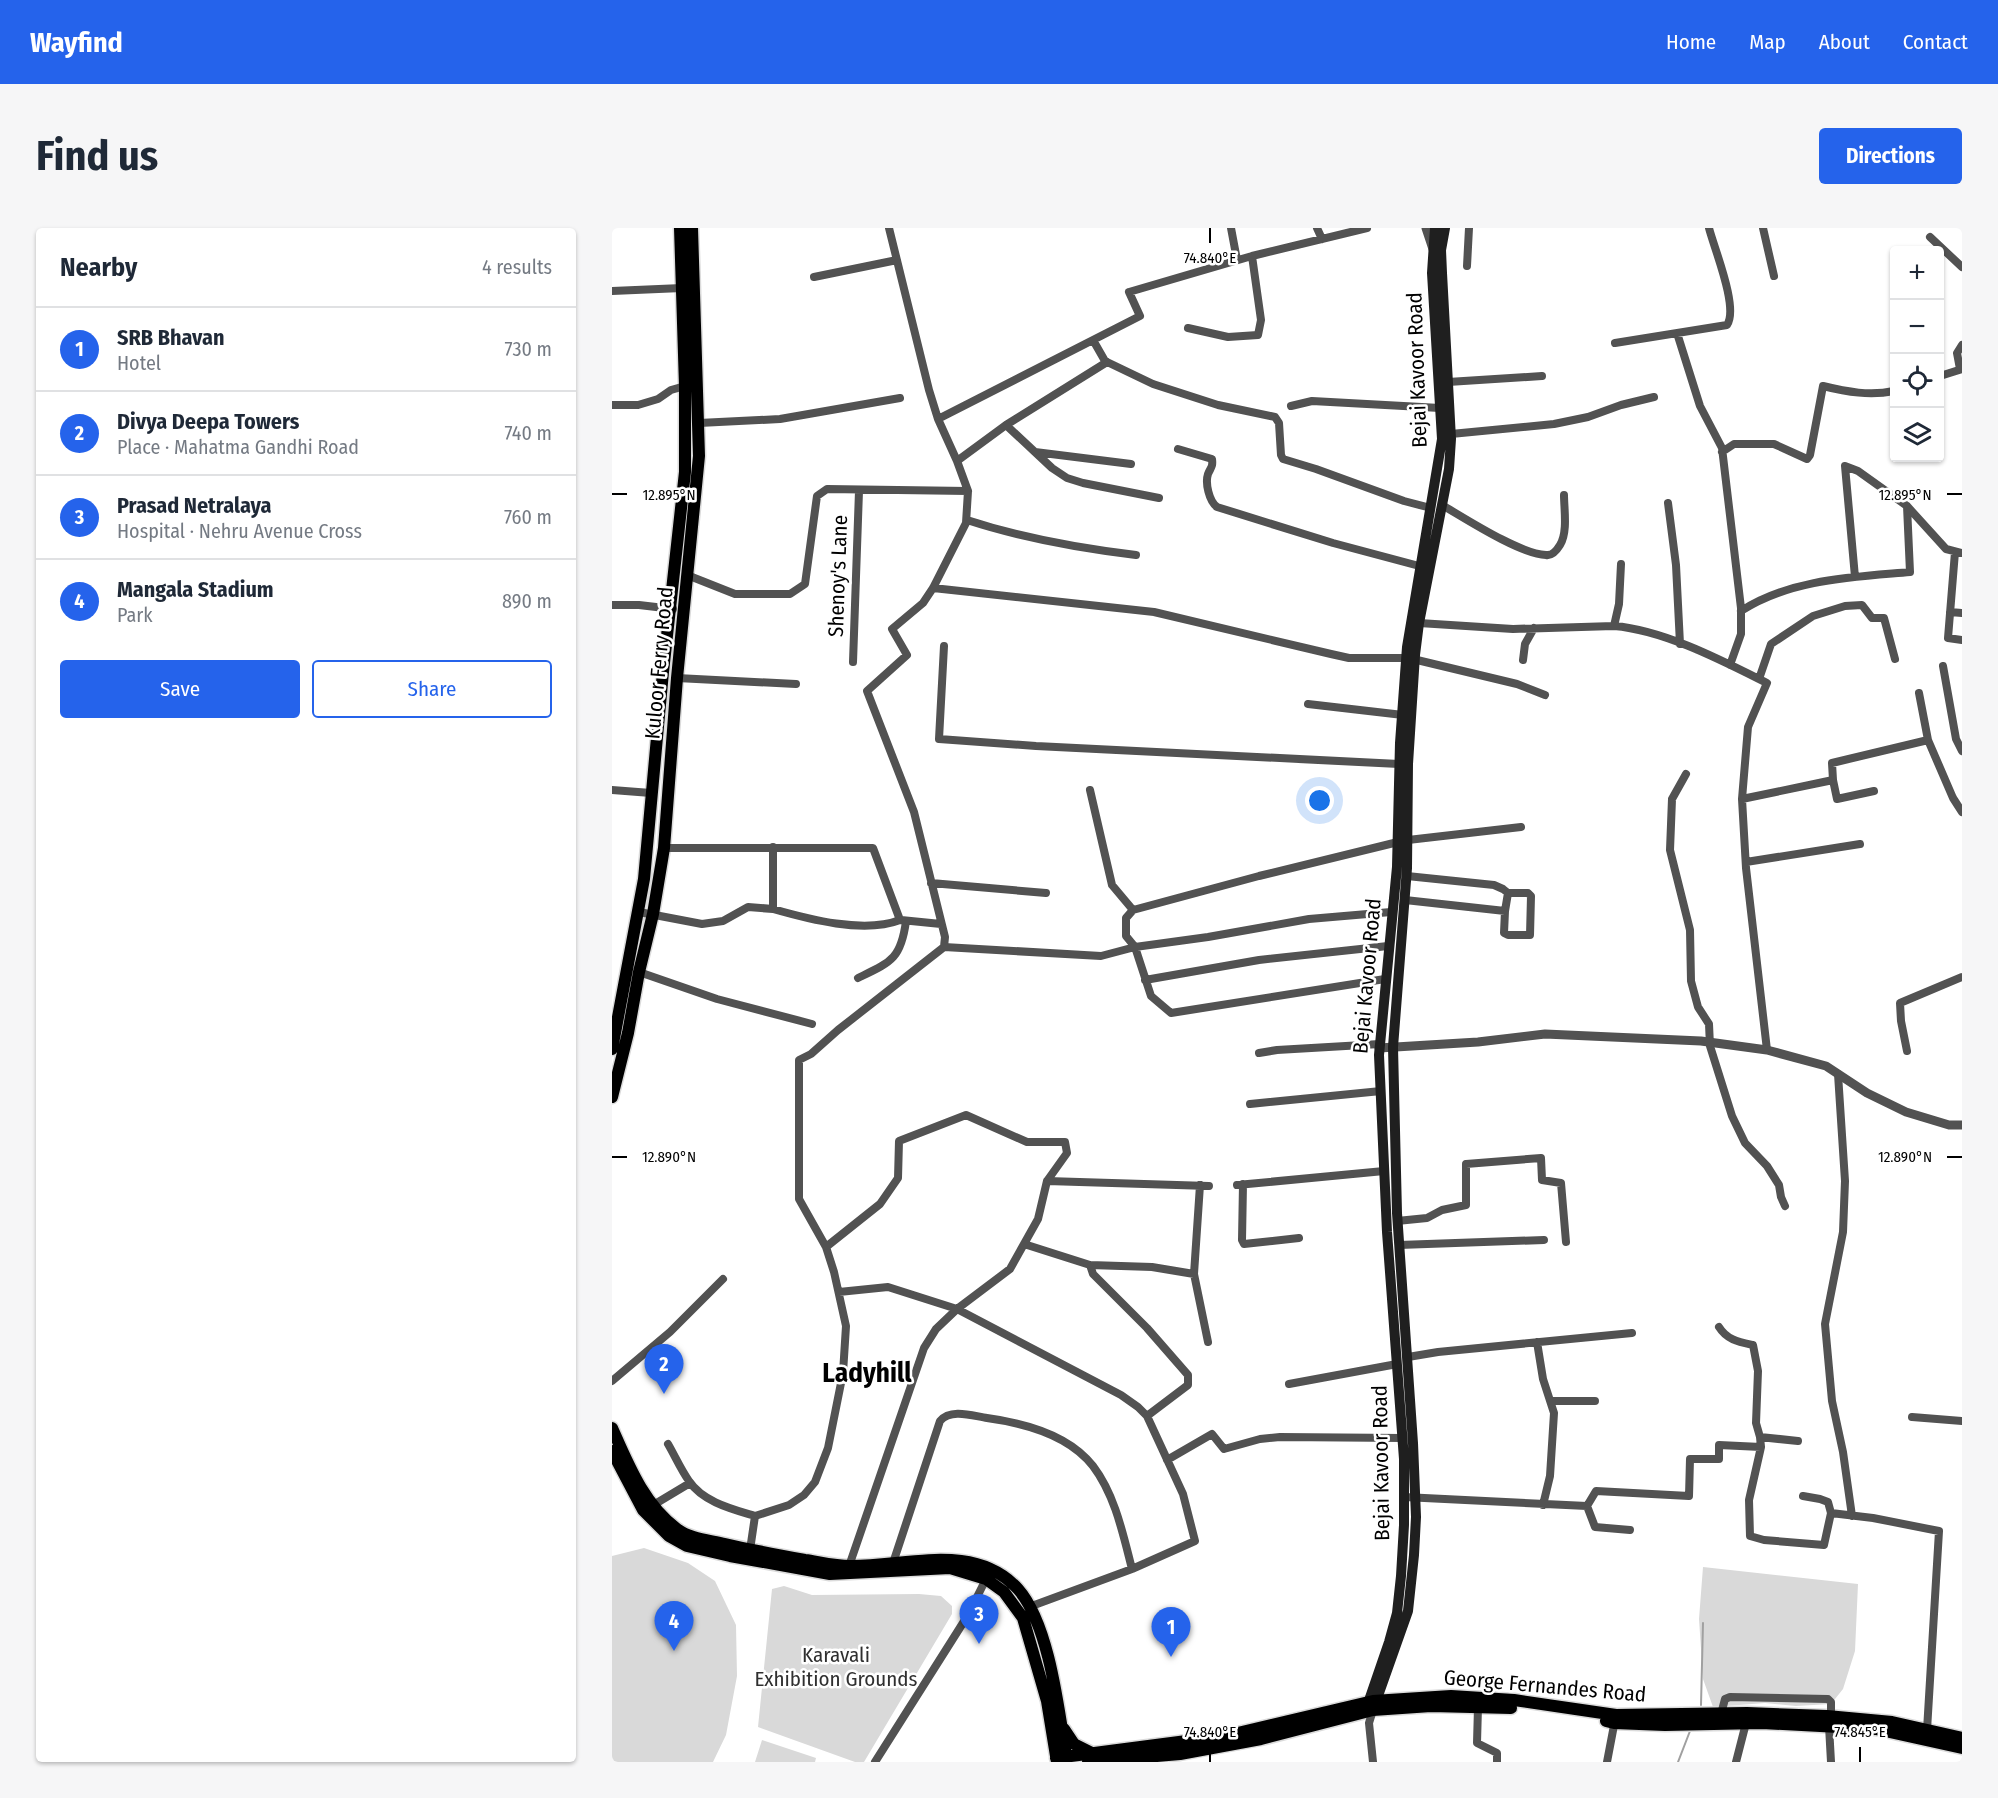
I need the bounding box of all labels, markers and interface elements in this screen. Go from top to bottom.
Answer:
text: Wayfind [30,26,123,59]
text: Home [1666,29,1716,55]
text: Map [1749,29,1786,55]
text: About [1819,29,1870,55]
text: Contact [1903,29,1968,55]
button: Directions [1819,128,1962,184]
text: Find us [36,131,158,181]
map controls [1890,246,1944,462]
button: + [1890,246,1944,300]
text: 74.840°E [1184,249,1236,267]
text: Nearby [60,252,137,283]
text: 4 results [482,255,552,279]
street label: Bejai Kavoor Road [1401,292,1433,448]
button: − [1890,300,1944,354]
text: SRB Bhavan [117,324,224,351]
text: 1 [75,337,84,361]
text: 730 m [505,337,552,361]
text: Hotel [117,351,161,375]
button: locate [1890,354,1944,408]
text: Divya Deepa Towers [117,408,299,435]
button: layers [1890,408,1944,462]
text: 2 [75,421,84,445]
text: 740 m [504,421,552,445]
text: Place · Mahatma Gandhi Road [117,435,359,459]
text: 12.895°N [642,486,696,504]
text: 12.895°N [1878,486,1932,504]
text: Prasad Netralaya [117,492,272,519]
text: 3 [75,505,84,529]
text: 760 m [504,505,552,529]
street label: Shenoy's Lane [823,515,853,637]
text: Hospital · Nehru Avenue Cross [117,519,362,543]
text: Mangala Stadium [117,576,274,603]
street label: Kuloor Ferry Road [639,586,679,740]
text: 4 [74,589,85,613]
text: 890 m [502,589,552,613]
text: Park [117,603,153,627]
button: Save [60,660,300,718]
button: Share [312,660,552,718]
your location [1305,786,1334,815]
street label: Bejai Kavoor Road [1347,897,1387,1055]
text: 12.890°N [642,1148,696,1166]
text: 12.890°N [1878,1148,1932,1166]
pin: 2 [644,1344,684,1394]
district label: Ladyhill [822,1357,912,1389]
street label: Bejai Kavoor Road [1367,1385,1395,1541]
pin: 3 [960,1594,998,1644]
pin: 4 [654,1602,694,1651]
pin: 1 [1152,1608,1190,1657]
park label: Karavali Exhibition Grounds [754,1642,918,1692]
street label: George Fernandes Road [1443,1664,1647,1708]
text: 74.840°E [1184,1723,1236,1741]
text: 74.845°E [1834,1723,1886,1741]

